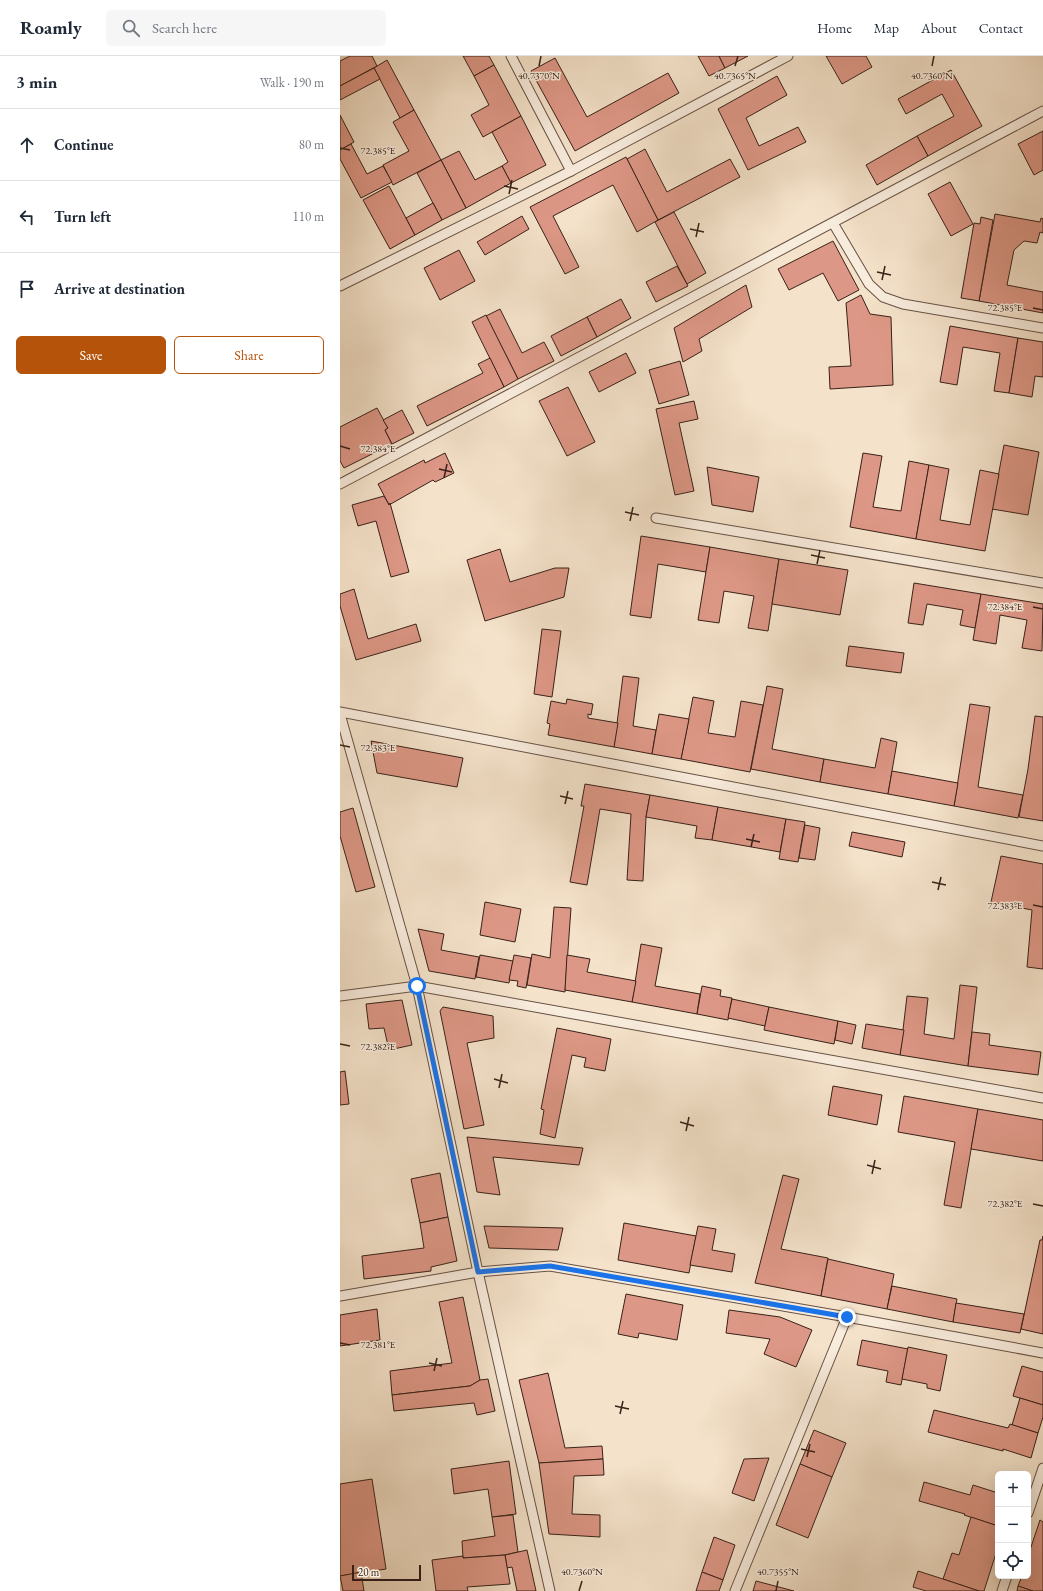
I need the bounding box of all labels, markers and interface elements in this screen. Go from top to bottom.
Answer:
search box [106,10,386,46]
text: Roamly [20,15,82,40]
icon: search [120,17,142,39]
text: Search here [152,18,217,37]
text: Home [817,19,852,37]
text: Map [874,19,899,37]
text: About [921,19,957,37]
text: Contact [979,19,1023,37]
text: 40.7370°N [518,69,560,82]
text: 40.7365°N [714,69,756,82]
text: 40.7360°N [911,69,953,82]
text: 3 min [16,71,57,93]
text: Walk · 190 m [260,74,324,91]
icon: ahead [16,134,38,156]
text: Continue [54,135,114,154]
text: 80 m [299,136,324,153]
text: 72.385°E [361,144,396,157]
icon: left [16,206,38,228]
text: Turn left [54,207,111,226]
text: 110 m [293,208,324,225]
icon: arrive [16,278,38,300]
text: Arrive at destination [54,279,185,298]
text: 72.385°E [988,301,1023,314]
button: Save [16,336,166,374]
button: Share [174,336,324,374]
text: 72.384°E [361,442,396,455]
text: 72.384°E [988,600,1023,613]
text: 72.383°E [361,741,396,754]
text: 72.383°E [988,899,1023,912]
route start [408,977,426,995]
text: 72.382°E [361,1040,396,1053]
text: 72.382°E [988,1197,1023,1210]
route end [838,1308,856,1326]
text: 72.381°E [361,1338,396,1351]
map controls [995,1471,1031,1579]
button: + [995,1471,1031,1507]
button: − [995,1507,1031,1543]
button: locate [995,1543,1031,1579]
scale bar [352,1563,421,1582]
text: 20 m [358,1565,379,1579]
text: 40.7360°N [561,1565,603,1578]
text: 40.7355°N [757,1565,799,1578]

